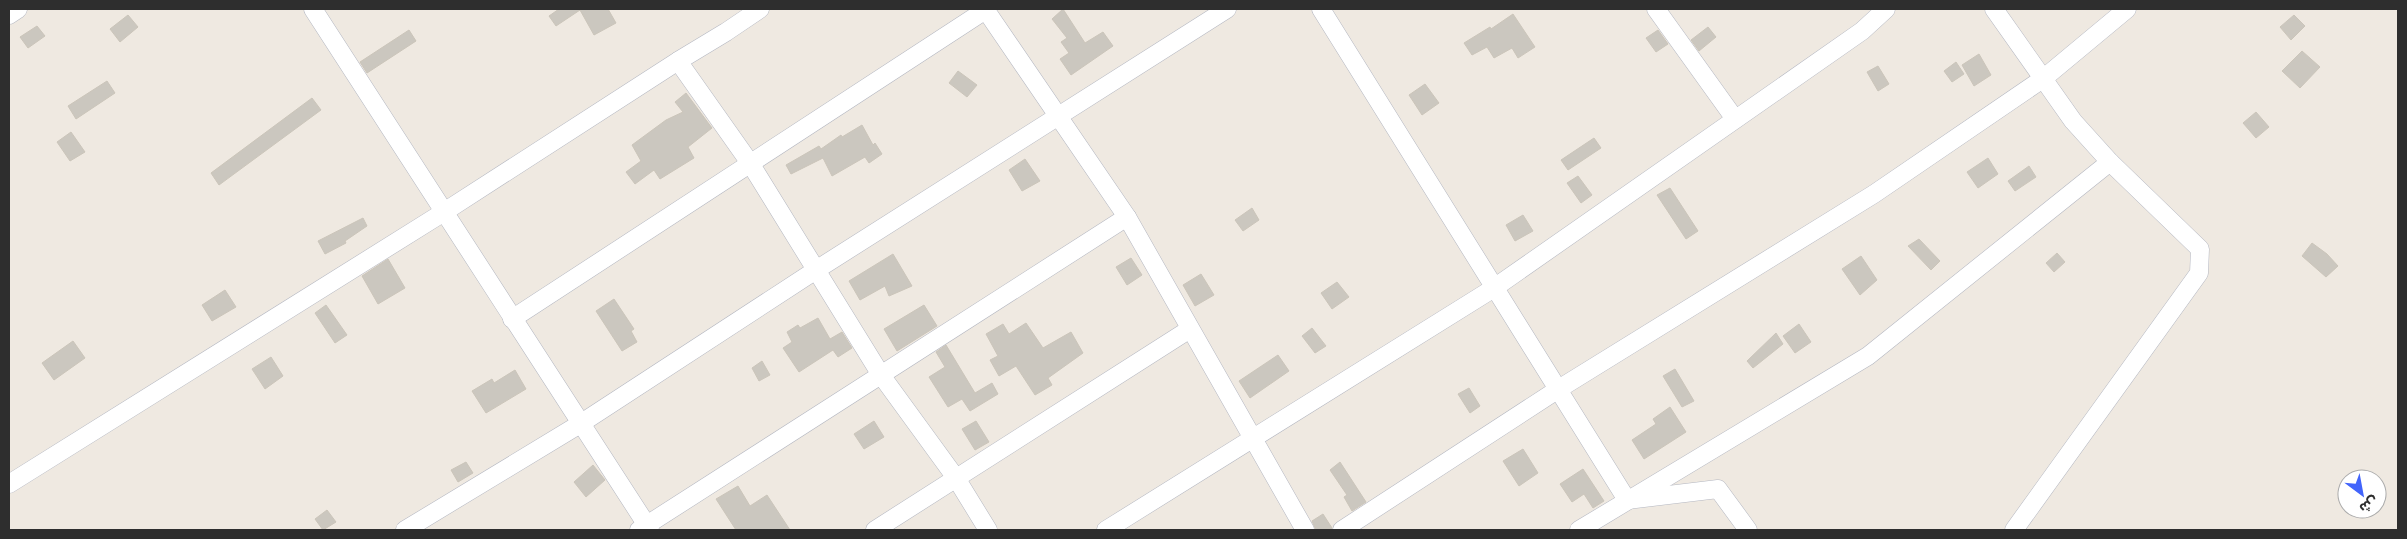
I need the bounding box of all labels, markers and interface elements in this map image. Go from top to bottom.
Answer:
north arrow [2337,469,2387,519]
text: ش [2357,493,2381,517]

